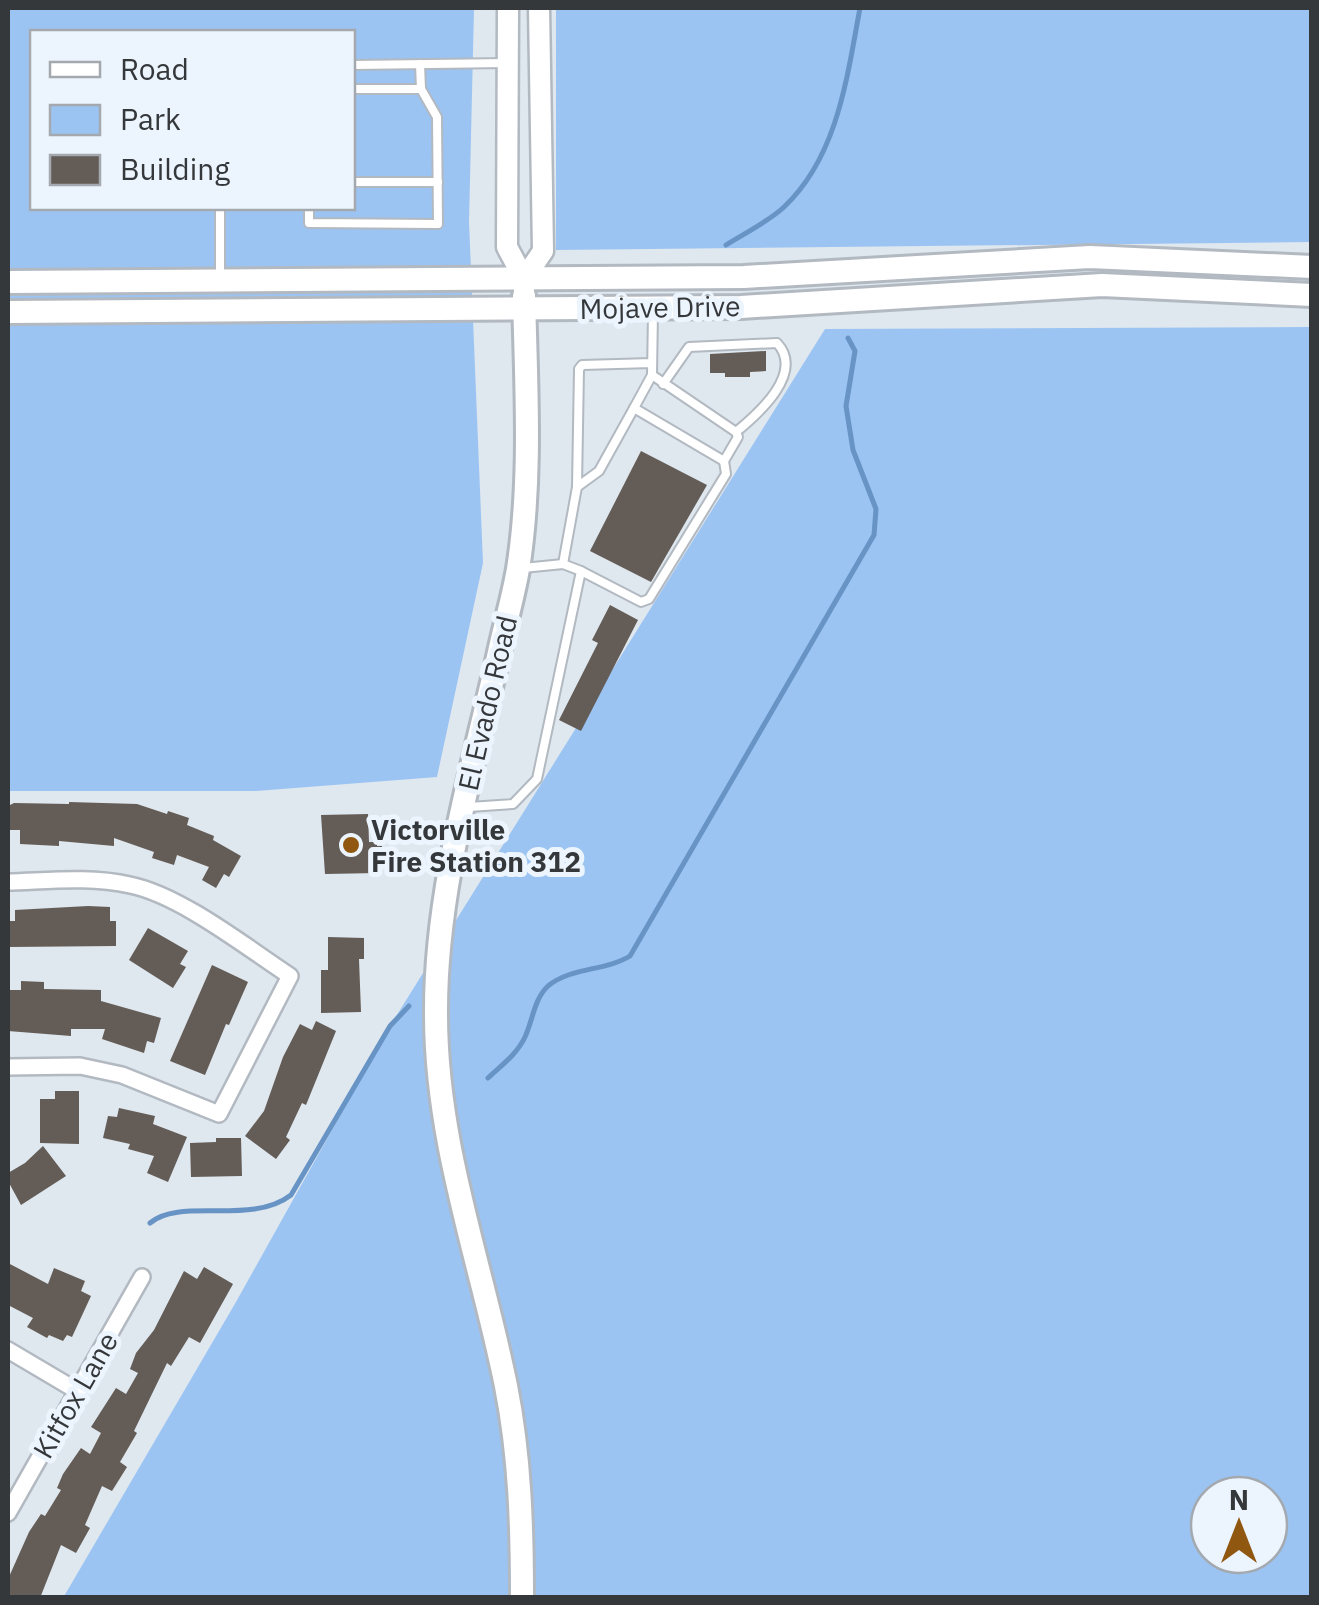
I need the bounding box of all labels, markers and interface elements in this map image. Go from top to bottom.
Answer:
legend [30,30,355,210]
text: Road [120,49,189,88]
text: Park [120,99,181,138]
text: Building [120,149,230,188]
street label: Mojave Drive [579,287,741,327]
street label: El Evado Road [449,612,525,794]
place label: Victorville Fire Station 312 [371,811,581,880]
marker: Victorville Fire Station 312 [340,834,362,856]
street label: Kitfox Lane [24,1325,126,1465]
north arrow [1189,1475,1289,1575]
text: N [1229,1481,1249,1518]

